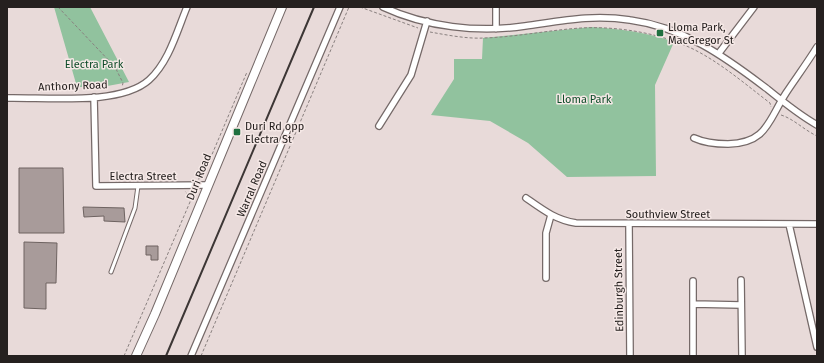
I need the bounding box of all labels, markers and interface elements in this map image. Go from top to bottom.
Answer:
place label: Lloma Park, MacGregor St [668,21,734,47]
marker: Lloma Park, MacGregor St [655,28,665,38]
park label: Electra Park [65,58,124,71]
street label: Anthony Road [38,78,108,94]
park label: Lloma Park [557,93,612,106]
place label: Duri Rd opp Electra St [245,120,304,146]
marker: Duri Rd opp Electra St [232,127,242,137]
street label: Duri Road [184,152,214,202]
street label: Warral Road [234,159,270,219]
street label: Electra Street [110,170,176,183]
street label: Southview Street [626,208,710,221]
street label: Edinburgh Street [612,248,626,332]

